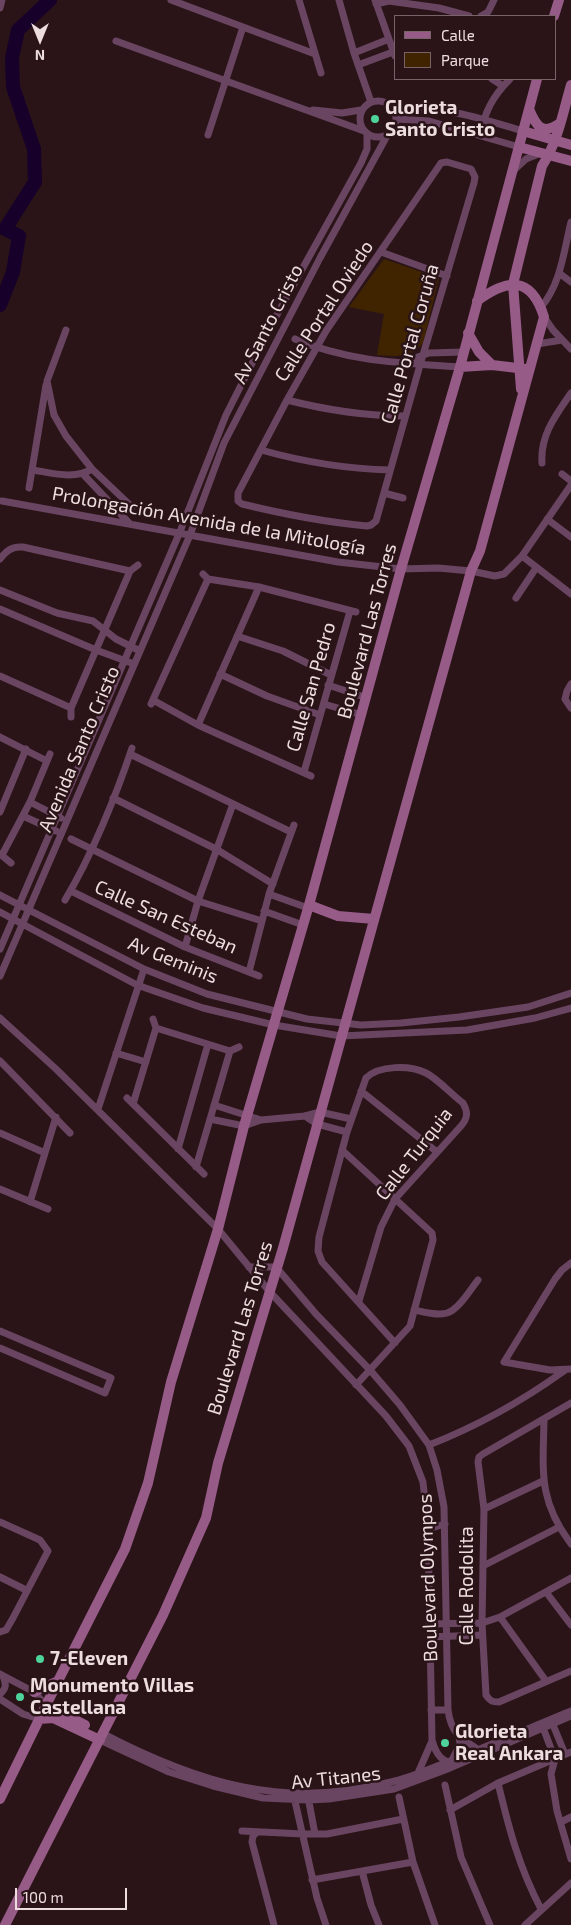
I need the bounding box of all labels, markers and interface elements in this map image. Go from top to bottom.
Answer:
north arrow [15,15,65,65]
legend [394,15,556,80]
text: Calle [441,26,475,44]
text: N [35,47,45,64]
text: Parque [441,51,489,69]
place label: Glorieta Santo Cristo [385,97,495,141]
marker: Glorieta Santo Cristo [369,113,381,125]
street label: Calle Portal Oviedo [270,236,378,386]
street label: Av Santo Cristo [228,260,308,388]
street label: Calle Portal Coruña [376,261,444,427]
street label: Prolongación Avenida de la Mitología [50,482,368,560]
street label: Boulevard Las Torres [333,541,401,721]
street label: Calle San Pedro [282,620,340,754]
street label: Avenida Santo Cristo [34,663,124,835]
street label: Calle San Esteban [91,875,241,959]
street label: Av Geminis [125,932,221,988]
street label: Calle Turquia [371,1103,457,1205]
street label: Boulevard Las Torres [203,1238,277,1418]
street label: Boulevard Olympos [414,1494,442,1662]
street label: Calle Rodolita [456,1526,478,1646]
place label: 7-Eleven [50,1648,128,1670]
marker: 7-Eleven [34,1653,46,1665]
place label: Monumento Villas Castellana [30,1675,194,1719]
marker: Monumento Villas Castellana [14,1691,26,1703]
place label: Glorieta Real Ankara [455,1721,563,1765]
marker: Glorieta Real Ankara [439,1737,451,1749]
street label: Av Titanes [290,1762,382,1794]
scale bar [18,1878,130,1910]
text: 100 m [23,1888,64,1906]

